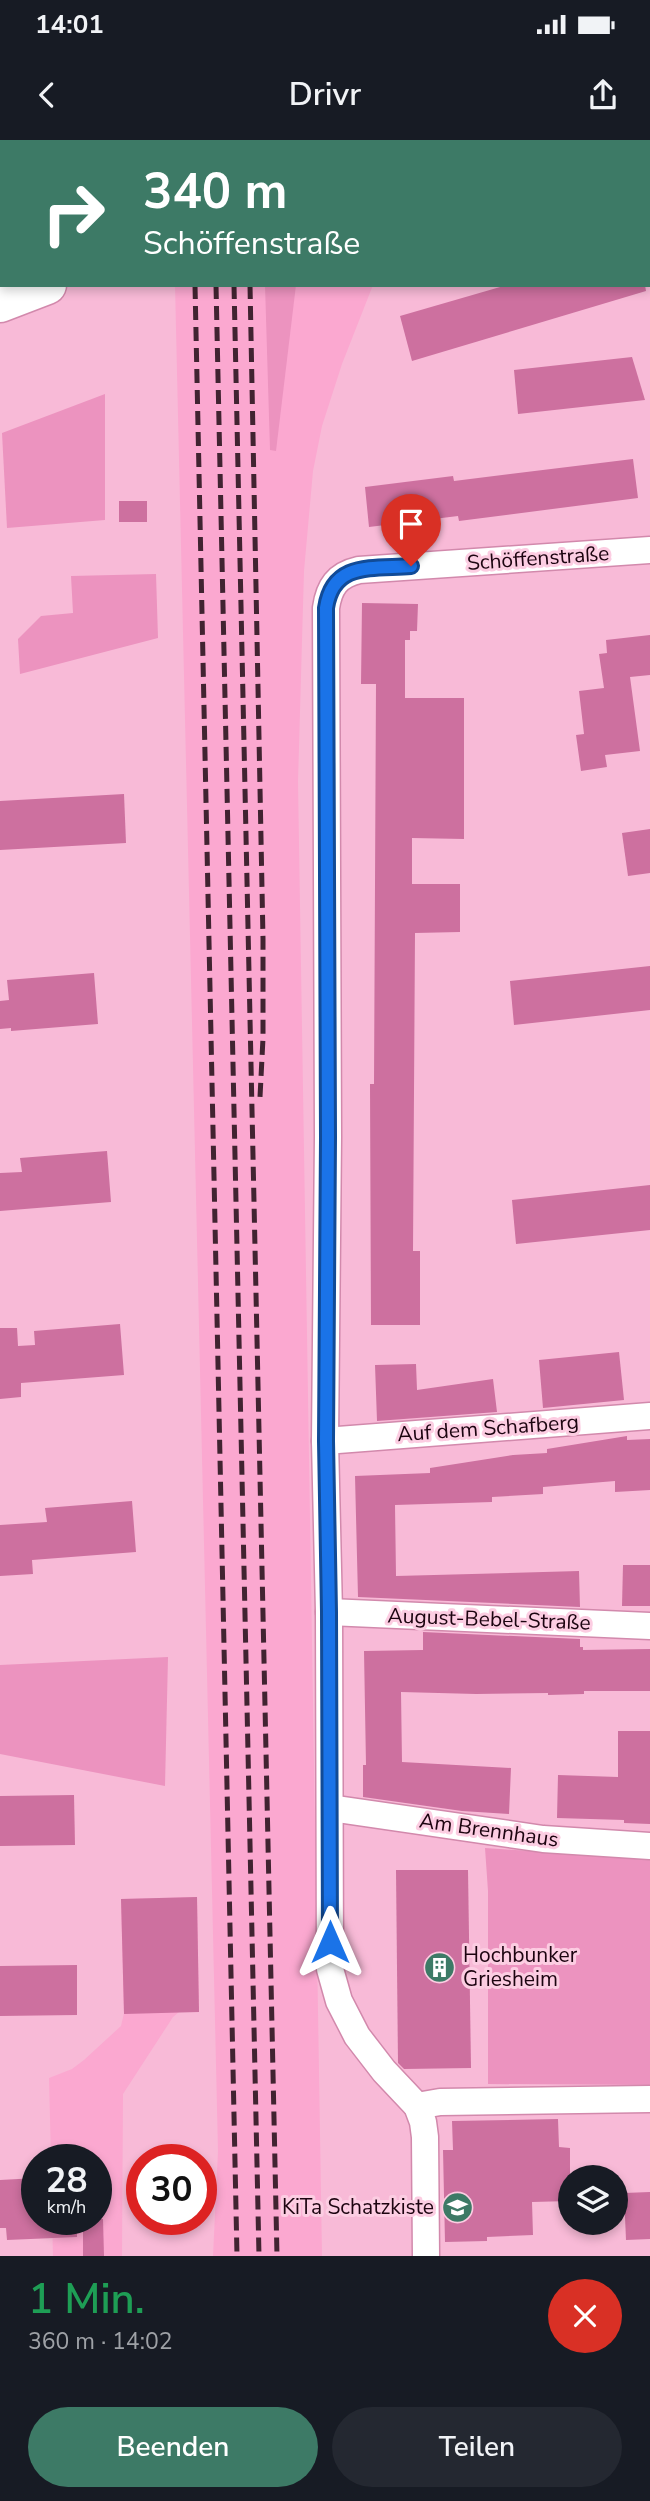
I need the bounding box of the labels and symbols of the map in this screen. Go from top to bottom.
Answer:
pin [381,494,441,566]
street label: Schöffenstraße [466,539,610,577]
street label: Auf dem Schafberg [396,1408,580,1448]
street label: August-Bebel-Straße [387,1601,591,1637]
street label: Am Brennhaus [418,1806,560,1854]
position arrow [293,1905,367,1979]
place label: Hochbunker Griesheim [463,1941,578,1993]
building icon: Hochbunker Griesheim [423,1950,457,1984]
speed limit sign: 30 [126,2144,217,2235]
school or university icon: KiTa Schatzkiste [440,2190,474,2224]
place label: KiTa Schatzkiste [282,2193,434,2221]

